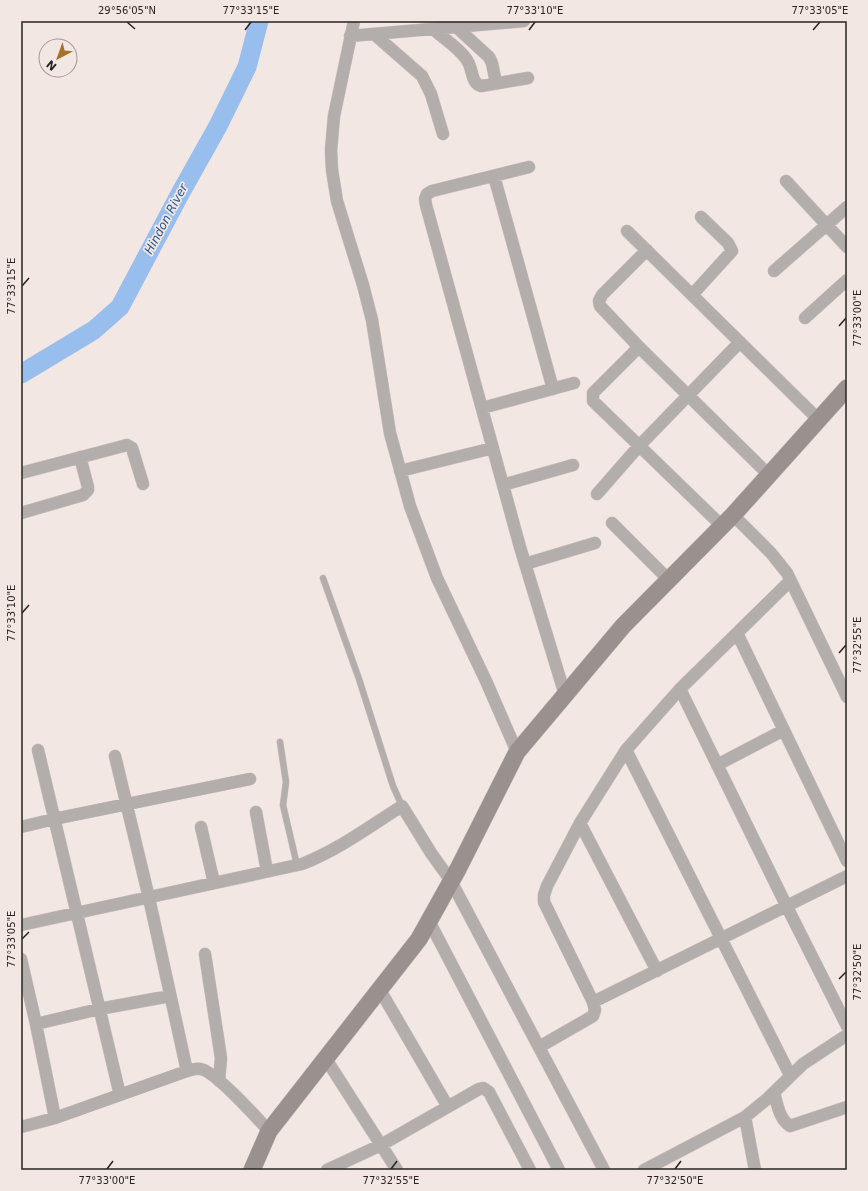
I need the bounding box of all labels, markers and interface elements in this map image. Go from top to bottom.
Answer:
text: 29°56'05"N [98,5,156,16]
text: 77°33'15"E [223,5,279,16]
text: 77°33'10"E [507,5,563,16]
text: 77°33'05"E [792,5,848,16]
north arrow [38,38,78,78]
text: N [44,57,60,73]
water label: Hindon River [142,181,191,256]
text: 77°33'15"E [6,258,17,314]
text: 77°33'00"E [852,290,863,346]
text: 77°33'10"E [6,585,17,641]
text: 77°32'55"E [852,617,863,673]
text: 77°33'05"E [6,911,17,967]
text: 77°32'50"E [852,944,863,1000]
text: 77°33'00"E [79,1175,135,1186]
text: 77°32'55"E [363,1175,419,1186]
text: 77°32'50"E [647,1175,703,1186]

